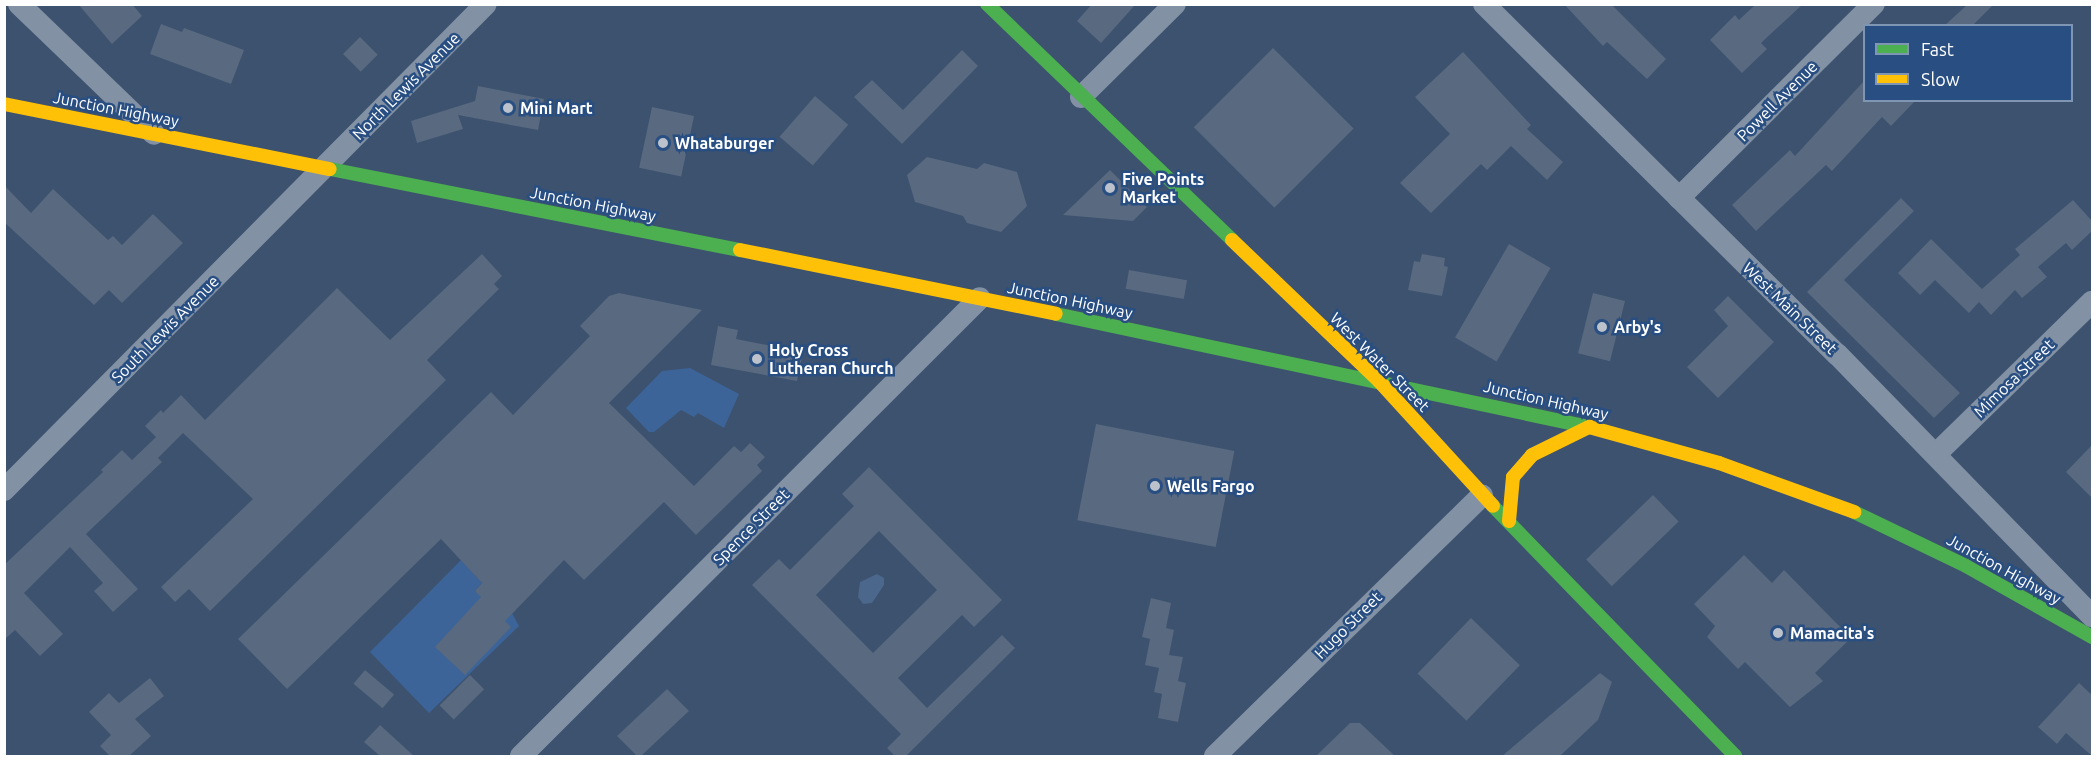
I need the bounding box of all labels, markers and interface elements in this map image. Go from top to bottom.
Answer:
legend [1863,24,2073,102]
street label: North Lewis Avenue [348,28,464,144]
text: Fast [1921,39,1954,59]
street label: Powell Avenue [1733,57,1821,145]
text: Slow [1921,69,1960,89]
street label: Junction Highway [52,87,180,131]
place label: Mini Mart [520,98,593,118]
marker: Mini Mart [501,101,515,115]
place label: Whataburger [675,133,774,153]
marker: Whataburger [656,136,670,150]
place label: Five Points Market [1122,169,1204,207]
marker: Five Points Market [1103,181,1117,195]
street label: Junction Highway [529,182,657,226]
street label: West Main Street [1739,258,1841,358]
street label: South Lewis Avenue [107,271,223,387]
street label: Junction Highway [1006,277,1134,323]
street label: West Water Street [1326,308,1434,416]
place label: Arby's [1614,317,1661,337]
marker: Arby's [1595,320,1609,334]
street label: Mimosa Street [1970,335,2058,421]
place label: Holy Cross Lutheran Church [769,340,894,378]
marker: Holy Cross Lutheran Church [750,352,764,366]
street label: Junction Highway [1482,376,1610,424]
place label: Wells Fargo [1167,476,1255,496]
marker: Wells Fargo [1148,479,1162,493]
street label: Spence Street [709,485,793,569]
street label: Junction Highway [1944,530,2064,608]
street label: Hugo Street [1310,587,1386,663]
place label: Mamacita's [1790,623,1874,643]
marker: Mamacita's [1771,626,1785,640]

